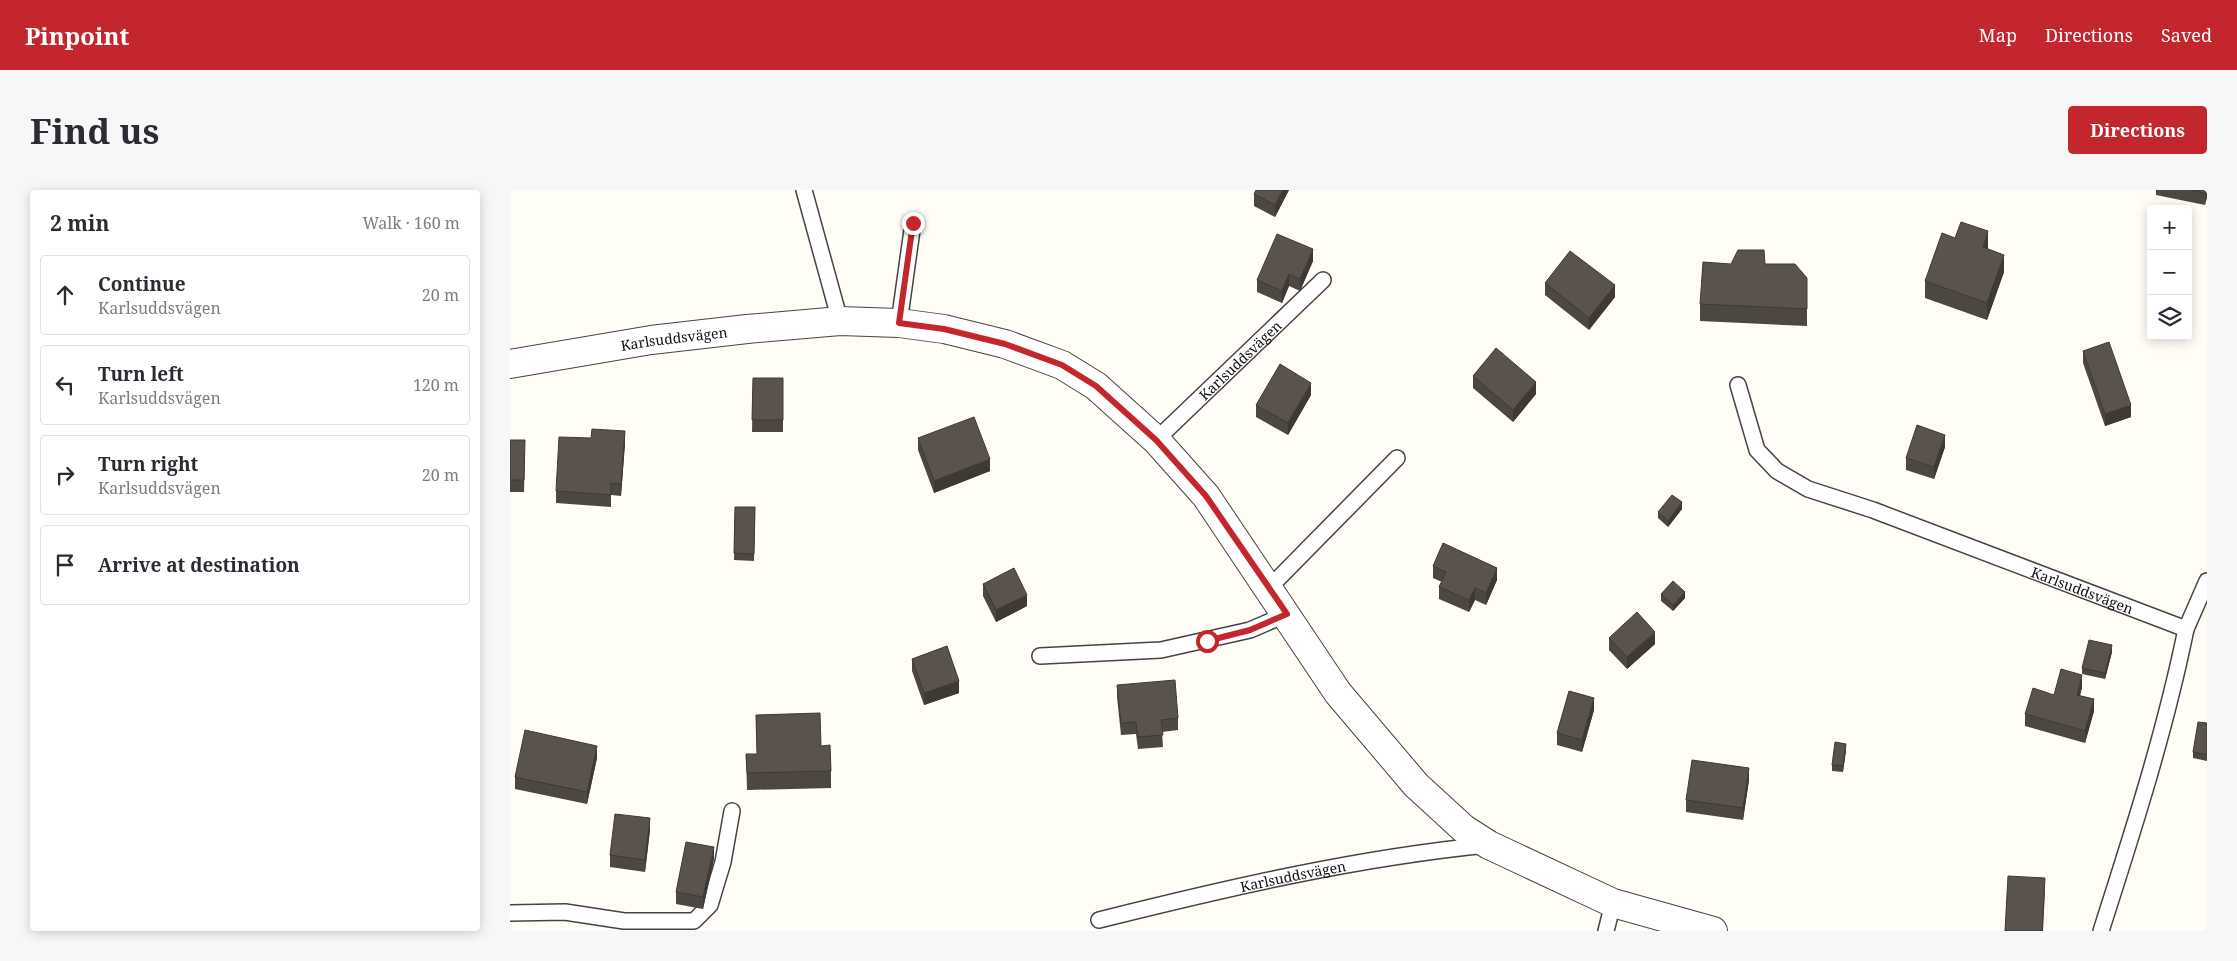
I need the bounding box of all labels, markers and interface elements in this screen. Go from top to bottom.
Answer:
text: Pinpoint [25,19,129,52]
text: Map [1979,23,2017,47]
text: Directions [2045,23,2133,47]
text: Saved [2161,23,2212,47]
button: Directions [2068,106,2207,154]
text: Find us [30,107,159,154]
map controls [2147,205,2192,340]
button: + [2147,205,2192,250]
text: 2 min [50,209,109,237]
text: Walk · 160 m [363,212,460,234]
route end [902,212,925,235]
button: − [2147,250,2192,295]
text: Continue [98,271,186,297]
icon: ahead [51,281,79,309]
text: 20 m [422,284,459,306]
button: layers [2147,295,2192,340]
text: Karlsuddsvägen [98,297,221,319]
street label: Karlsuddsvägen [1194,316,1285,404]
street label: Karlsuddsvägen [619,322,728,355]
text: Turn left [98,361,184,387]
icon: left [51,371,79,399]
text: 120 m [413,374,459,396]
text: Karlsuddsvägen [98,387,221,409]
text: Turn right [98,451,198,477]
icon: right [51,461,79,489]
text: 20 m [422,464,459,486]
text: Karlsuddsvägen [98,477,221,499]
icon: arrive [51,551,79,579]
text: Arrive at destination [98,552,300,578]
street label: Karlsuddsvägen [2029,562,2136,618]
route start [1196,630,1219,653]
street label: Karlsuddsvägen [1238,856,1347,896]

